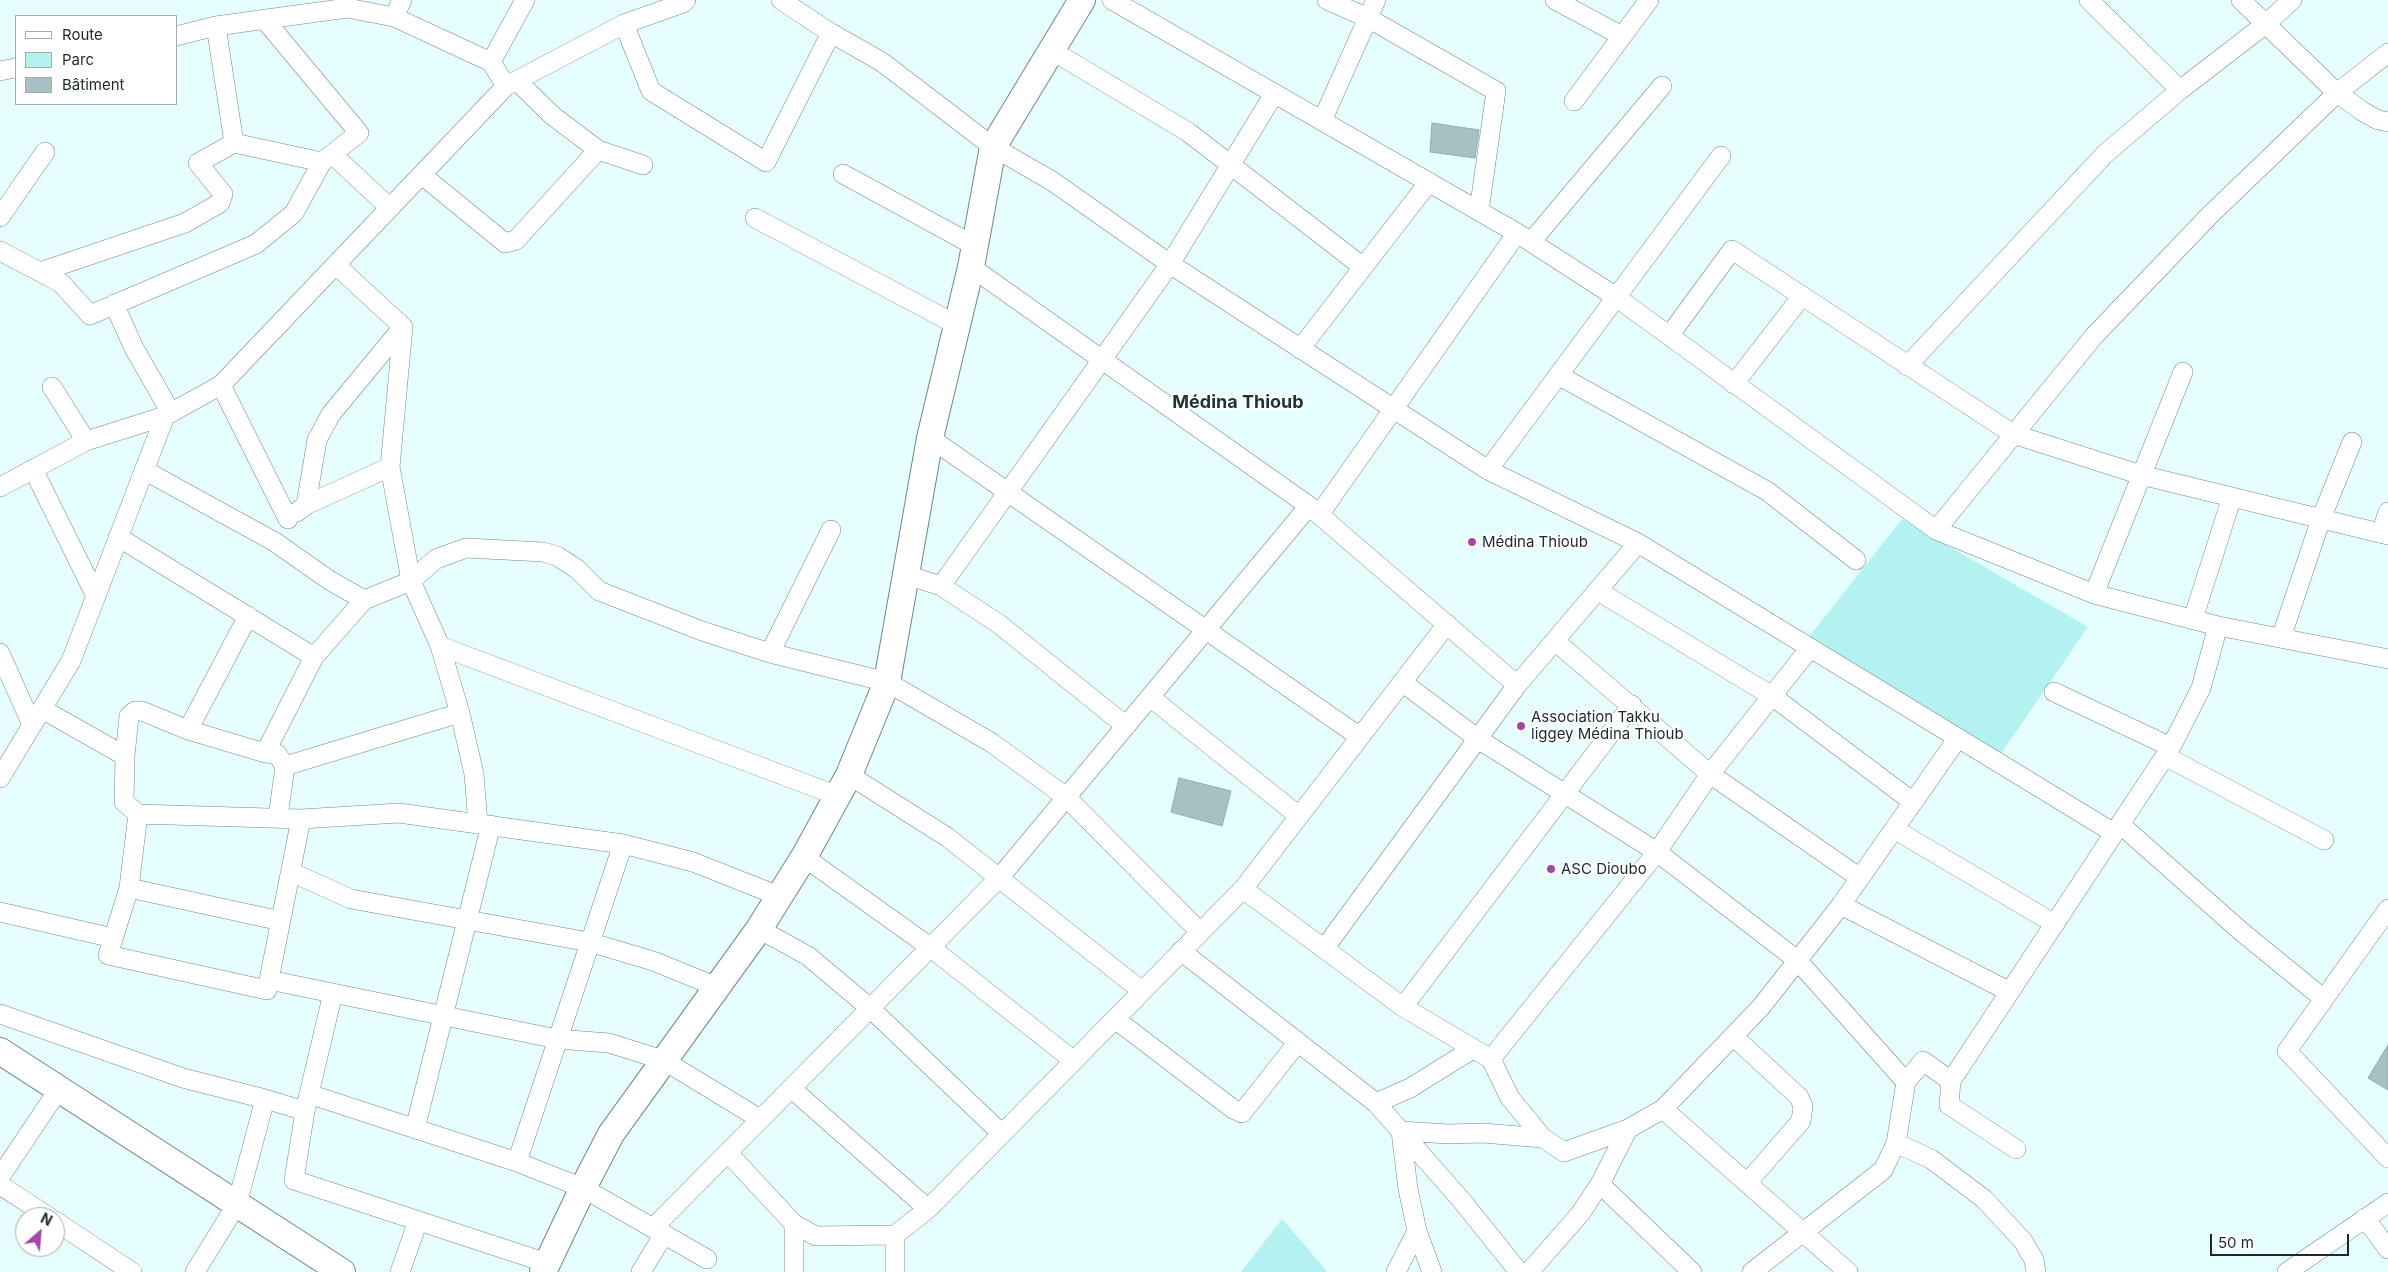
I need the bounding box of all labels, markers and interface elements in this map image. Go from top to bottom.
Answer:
legend [15,15,178,105]
text: Route [62,25,103,44]
text: Parc [62,50,94,69]
text: Bâtiment [62,75,124,94]
district label: Médina Thioub [1172,392,1304,414]
place label: Médina Thioub [1482,533,1588,551]
marker: Médina Thioub [1466,536,1478,548]
place label: Association Takku liggey Médina Thioub [1531,708,1684,743]
marker: Association Takku liggey Médina Thioub [1515,720,1527,732]
place label: ASC Dioubo [1561,860,1647,878]
marker: ASC Dioubo [1545,863,1557,875]
north arrow [15,1207,65,1257]
text: N [38,1209,55,1229]
scale bar [2213,1224,2352,1256]
text: 50 m [2218,1233,2254,1252]

